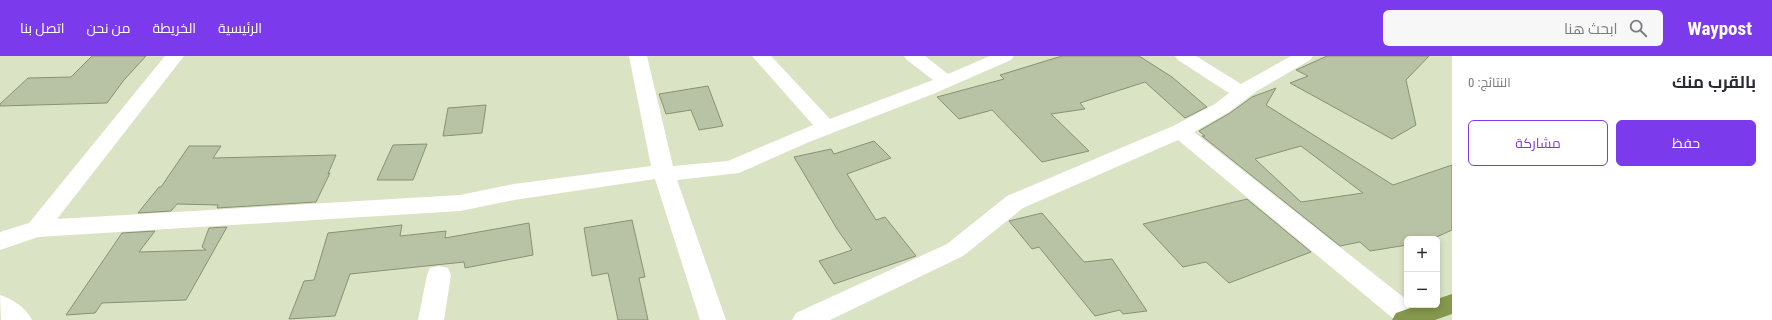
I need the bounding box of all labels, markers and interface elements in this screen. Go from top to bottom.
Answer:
search box [1383,10,1663,46]
icon: search [1627,17,1649,39]
text: Waypost [1687,17,1752,40]
text: اتصل بنا [20,20,64,36]
text: من نحن [86,20,130,36]
text: الخريطة [152,20,196,36]
text: الرئيسية [218,20,262,36]
text: ابحث هنا [1564,20,1617,38]
text: بالقرب منك [1672,72,1756,92]
text: النتائج: 0 [1468,75,1511,90]
button: مشاركة [1468,120,1608,166]
button: حفظ [1616,120,1756,166]
map controls [1404,236,1440,308]
button: + [1404,236,1440,272]
button: − [1404,272,1440,308]

